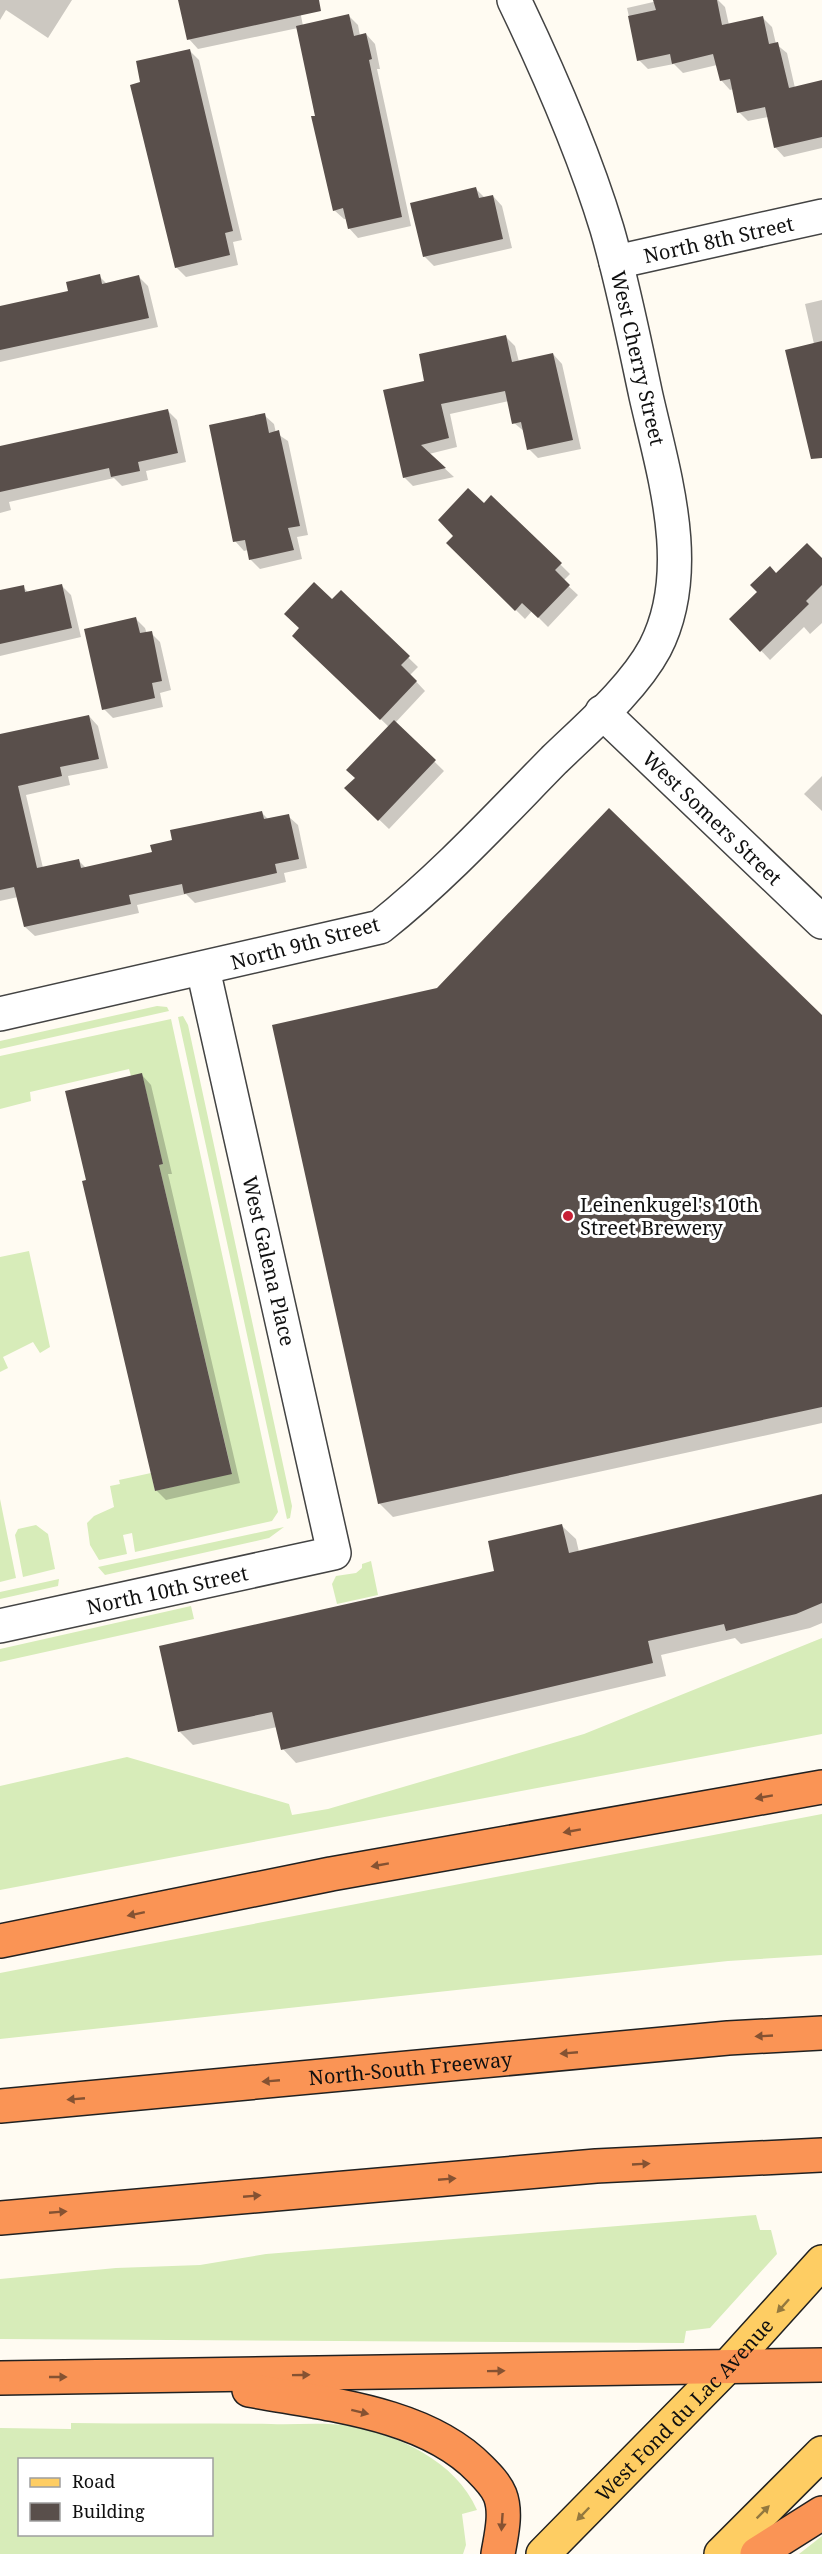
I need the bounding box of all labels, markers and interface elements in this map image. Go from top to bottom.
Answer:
street label: North 8th Street [641,209,796,269]
street label: West Cherry Street [605,268,671,448]
street label: West Somers Street [637,745,788,891]
street label: North 9th Street [228,910,382,976]
street label: West Galena Place [236,1173,302,1349]
place label: Leinenkugel's 10th Street Brewery [580,1191,759,1241]
marker: Leinenkugel's 10th Street Brewery [561,1209,575,1223]
street label: North 10th Street [84,1559,250,1620]
one-way arrow [755,1793,774,1802]
one-way arrow [563,1827,582,1836]
one-way arrow [371,1861,390,1870]
one-way arrow [126,1910,145,1919]
one-way arrow [754,2031,773,2041]
street label: North-South Freeway [307,2045,514,2091]
one-way arrow [560,2048,579,2058]
one-way arrow [261,2076,280,2086]
one-way arrow [67,2094,86,2104]
one-way arrow [632,2159,651,2168]
one-way arrow [437,2174,456,2184]
one-way arrow [243,2191,262,2201]
one-way arrow [49,2208,68,2217]
one-way arrow [776,2298,790,2313]
street label: West Fond du Lac Avenue [589,2312,779,2507]
one-way arrow [486,2366,505,2376]
one-way arrow [291,2370,310,2379]
one-way arrow [49,2372,68,2382]
one-way arrow [351,2408,369,2418]
legend [18,2458,213,2536]
text: Road [72,2469,115,2493]
text: Building [72,2499,145,2523]
one-way arrow [576,2506,590,2521]
one-way arrow [755,2506,769,2520]
one-way arrow [497,2512,507,2531]

